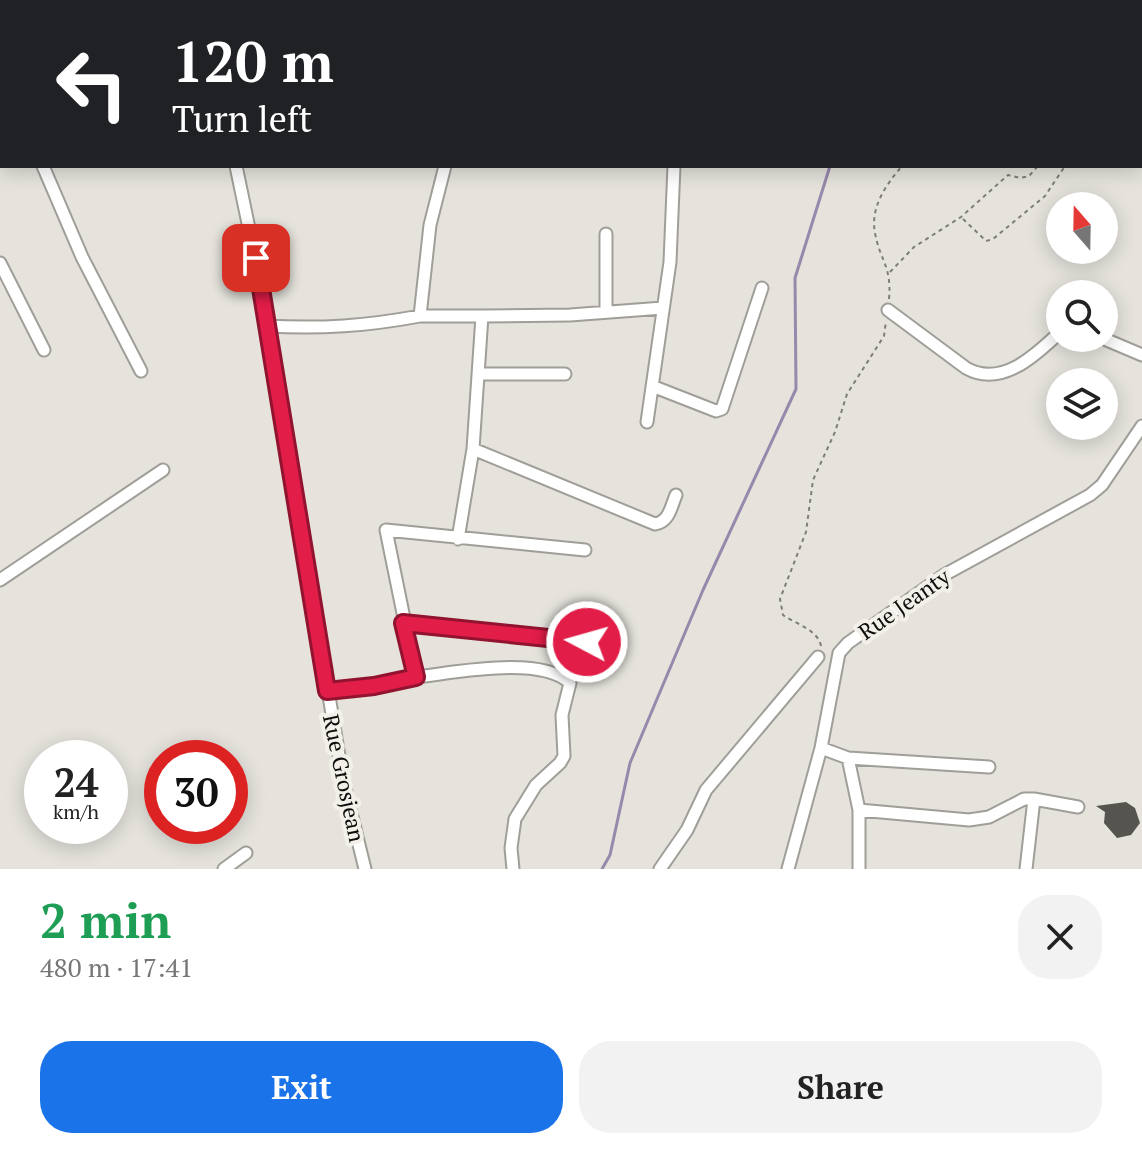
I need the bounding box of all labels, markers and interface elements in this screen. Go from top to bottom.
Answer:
text: 120 m [172,24,334,98]
icon: left [40,32,144,136]
text: Turn left [172,95,312,142]
north arrow [1046,192,1118,264]
map controls [1046,192,1118,440]
pin [222,224,290,292]
icon: arrive [234,236,278,280]
button: search [1046,280,1118,352]
button: layers [1046,368,1118,440]
street label: Rue Jeanty [852,561,956,646]
position arrow [545,600,629,684]
street label: Rue Grosjean [317,711,372,844]
speed limit sign: 30 [144,740,248,844]
text: 24 [53,755,99,808]
text: km/h [53,798,99,825]
text: 2 min [40,888,171,952]
button: close [1018,895,1102,979]
text: 480 m · 17:41 [40,950,193,984]
button: Exit [40,1041,563,1133]
button: Share [579,1041,1102,1133]

